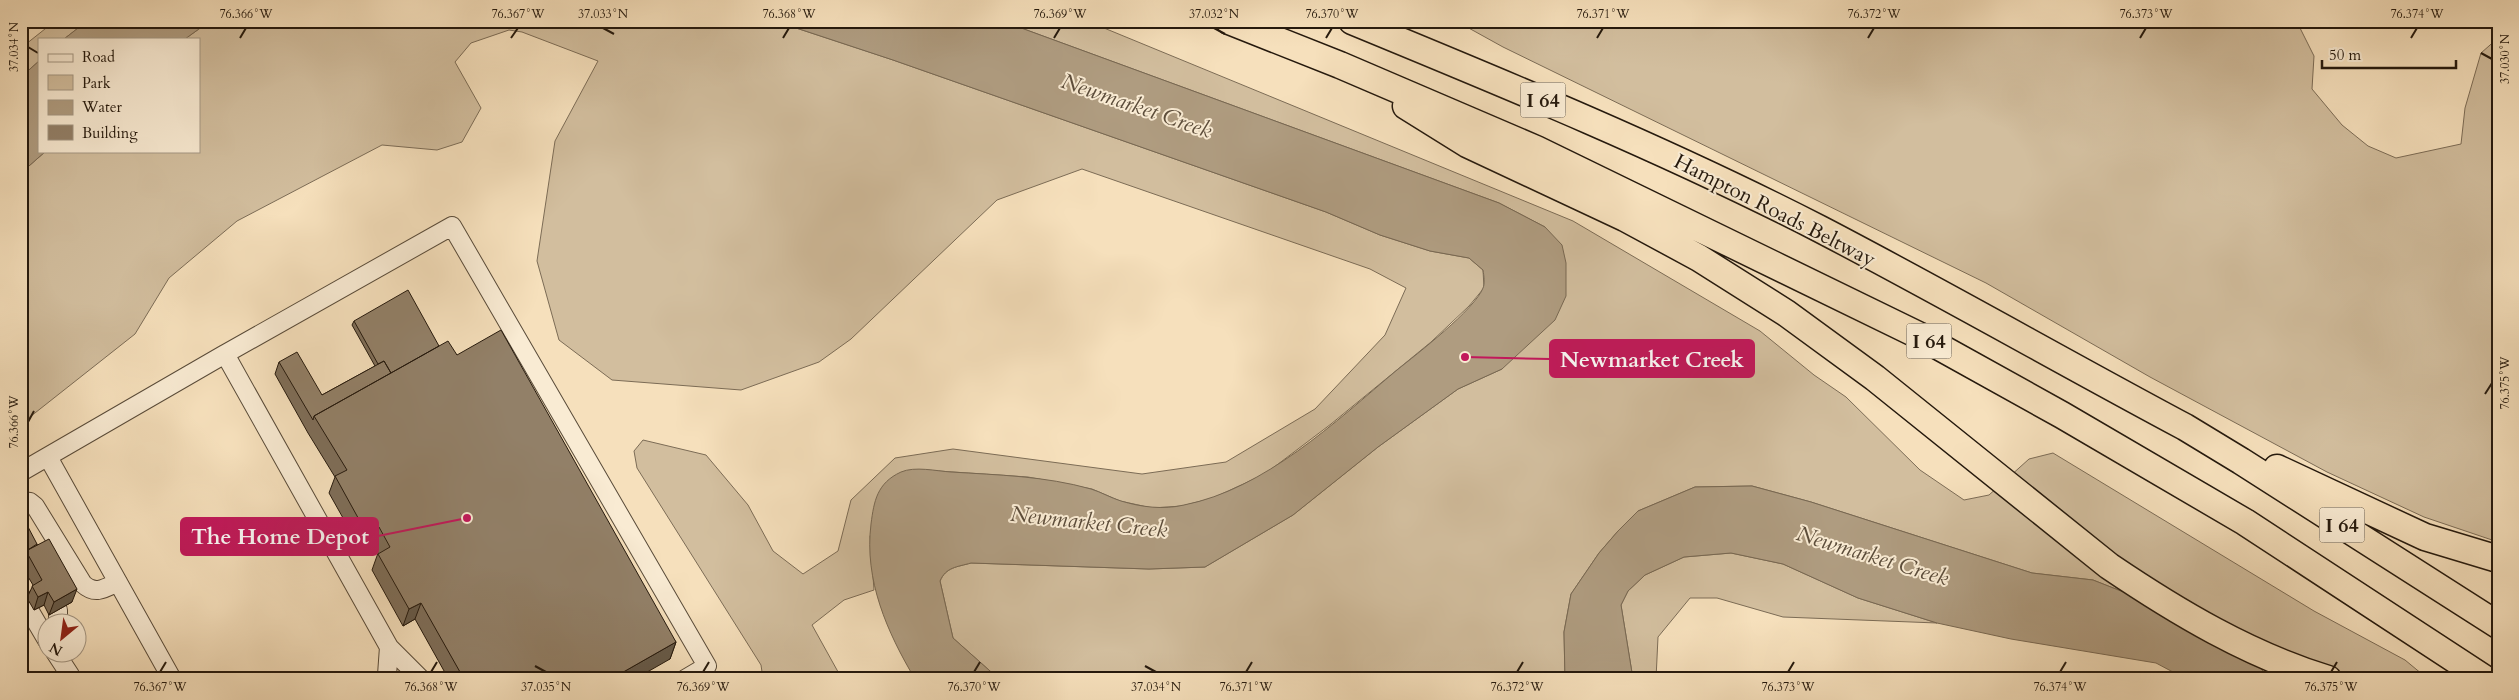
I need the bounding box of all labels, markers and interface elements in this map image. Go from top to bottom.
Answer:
text: 76.366°W [219,6,273,22]
text: 76.367°W [491,6,545,22]
text: 37.033°N [578,6,629,22]
text: 76.368°W [762,6,816,22]
text: 76.369°W [1033,6,1087,22]
text: 37.032°N [1189,6,1240,22]
text: 76.370°W [1305,6,1359,22]
text: 76.371°W [1576,6,1630,22]
text: 76.372°W [1847,6,1901,22]
text: 76.373°W [2119,6,2173,22]
text: 76.374°W [2390,6,2444,22]
text: 37.034°N [6,21,22,72]
text: 37.030°N [2497,33,2513,84]
legend [38,38,200,152]
scale bar [2322,38,2455,70]
text: 50 m [2329,45,2361,65]
text: Road [82,47,115,67]
water label: Newmarket Creek [1057,66,1216,146]
text: Park [82,73,111,93]
road number: I 64 [1520,82,1566,118]
text: Water [81,97,123,117]
text: Building [82,123,138,143]
street label: Hampton Roads Beltway [1669,147,1881,274]
road number: I 64 [1906,324,1952,358]
callout: Newmarket Creek [1550,340,1754,377]
text: Newmarket Creek [1560,345,1744,375]
text: 76.375°W [2497,356,2513,410]
text: 76.366°W [6,395,22,449]
water label: Newmarket Creek [1009,499,1169,545]
road number: I 64 [2320,508,2364,542]
callout: The Home Depot [181,518,378,555]
water label: Newmarket Creek [1793,519,1953,593]
text: The Home Depot [191,522,369,552]
north arrow [38,612,88,662]
text: N [46,638,66,660]
text: 76.367°W [133,679,187,695]
text: 76.368°W [404,679,458,695]
text: 37.035°N [521,679,572,695]
text: 76.369°W [676,679,730,695]
text: 76.370°W [947,679,1001,695]
text: 37.034°N [1131,679,1182,695]
text: 76.371°W [1219,679,1273,695]
text: 76.372°W [1490,679,1544,695]
text: 76.373°W [1761,679,1815,695]
text: 76.374°W [2033,679,2087,695]
text: 76.375°W [2304,679,2358,695]

